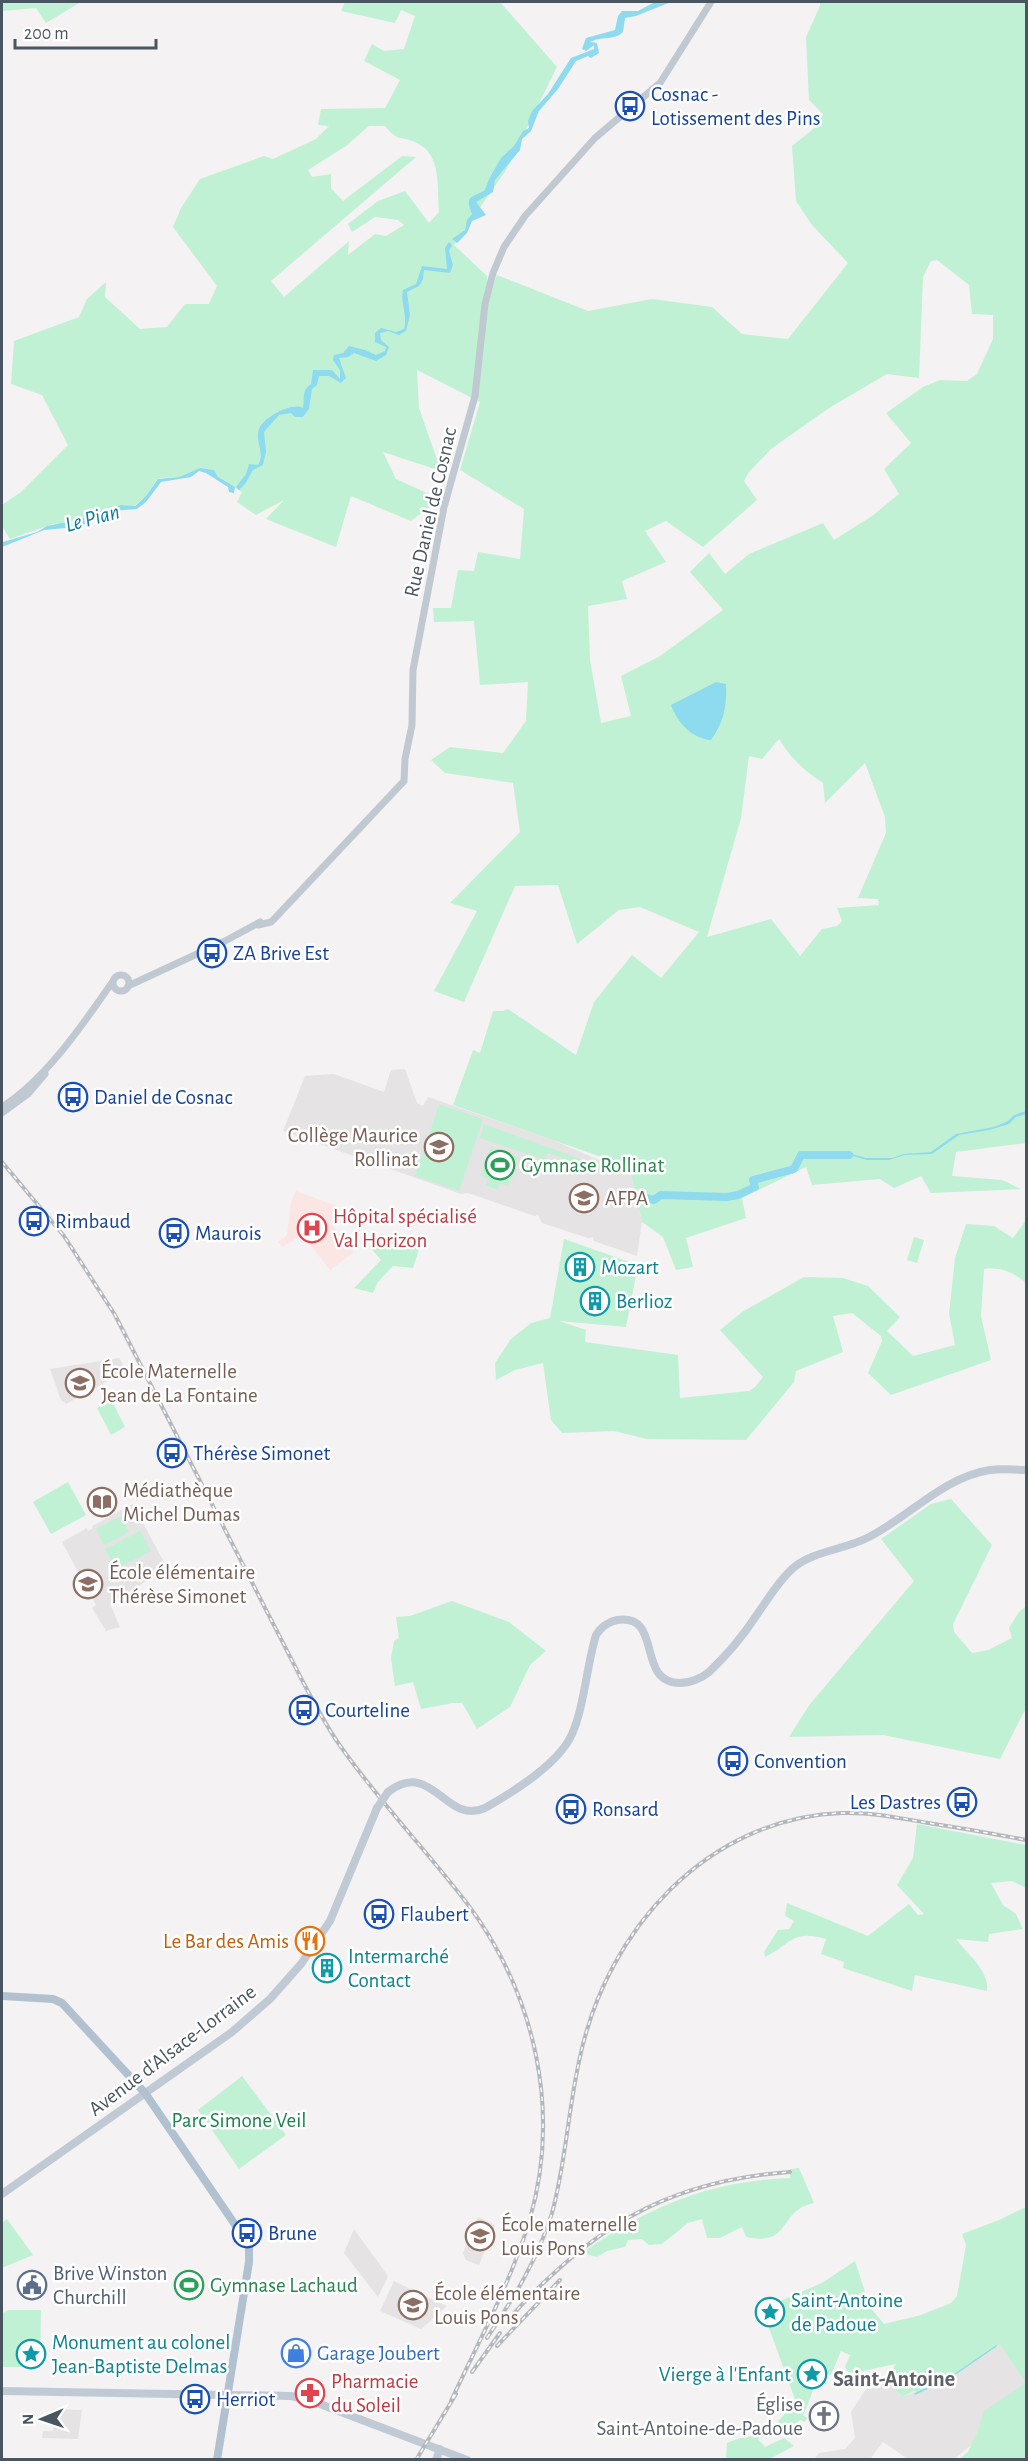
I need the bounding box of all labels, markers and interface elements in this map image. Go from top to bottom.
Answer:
scale bar [15,12,156,50]
text: 200 m [24,25,69,43]
place label: Cosnac - Lotissement des Pins [651,84,821,129]
bus stop icon: Cosnac - Lotissement des Pins [614,90,646,122]
street label: Rue Daniel de Cosnac [401,425,460,599]
water label: Le Pian [62,500,122,536]
bus stop icon: ZA Brive Est [196,937,228,969]
place label: ZA Brive Est [233,943,329,964]
bus stop icon: Daniel de Cosnac [57,1081,89,1113]
place label: Daniel de Cosnac [94,1087,233,1108]
place label: Collège Maurice Rollinat [288,1125,418,1170]
school or university icon: Collège Maurice Rollinat [423,1131,455,1163]
sports icon: Gymnase Rollinat [484,1149,516,1181]
place label: Gymnase Rollinat [521,1155,664,1176]
school or university icon: AFPA [568,1182,600,1214]
place label: AFPA [605,1188,648,1209]
bus stop icon: Rimbaud [18,1205,50,1237]
place label: Hôpital spécialisé Val Horizon [333,1206,477,1251]
place label: Rimbaud [55,1211,131,1232]
hospital icon: Hôpital spécialisé Val Horizon [296,1212,328,1244]
bus stop icon: Maurois [158,1217,190,1249]
place label: Maurois [195,1223,262,1244]
building icon: Mozart [564,1251,596,1283]
place label: Mozart [601,1257,659,1278]
building icon: Berlioz [579,1285,611,1317]
place label: Berlioz [616,1291,673,1312]
place label: École Maternelle Jean de La Fontaine [101,1359,258,1406]
school or university icon: École Maternelle Jean de La Fontaine [64,1367,96,1399]
bus stop icon: Thérèse Simonet [156,1437,188,1469]
place label: Thérèse Simonet [193,1443,330,1464]
place label: Médiathèque Michel Dumas [123,1480,240,1525]
library icon: Médiathèque Michel Dumas [86,1486,118,1518]
place label: École élémentaire Thérèse Simonet [109,1560,255,1607]
school or university icon: École élémentaire Thérèse Simonet [72,1568,104,1600]
bus stop icon: Courteline [288,1694,320,1726]
place label: Courteline [325,1700,410,1721]
bus stop icon: Convention [717,1745,749,1777]
place label: Convention [754,1751,847,1772]
bus stop icon: Les Dastres [946,1786,978,1818]
place label: Les Dastres [850,1792,941,1813]
bus stop icon: Ronsard [555,1793,587,1825]
place label: Ronsard [592,1799,659,1820]
bus stop icon: Flaubert [363,1898,395,1930]
place label: Flaubert [400,1904,469,1925]
restaurant icon: Le Bar des Amis [294,1925,326,1957]
place label: Le Bar des Amis [163,1931,289,1952]
place label: Intermarché Contact [348,1946,449,1991]
building icon: Intermarché Contact [311,1952,343,1984]
street label: Avenue d'Alsace-Lorraine [85,1981,260,2120]
park label: Parc Simone Veil [172,2110,306,2131]
place label: École maternelle Louis Pons [501,2212,637,2259]
bus stop icon: Brune [231,2217,263,2249]
school or university icon: École maternelle Louis Pons [464,2220,496,2252]
place label: Brune [268,2223,317,2244]
place label: Brive Winston Churchill [53,2263,167,2308]
public building icon: Brive Winston Churchill [16,2269,48,2301]
sports icon: Gymnase Lachaud [173,2269,205,2301]
place label: Gymnase Lachaud [210,2275,358,2296]
place label: École élémentaire Louis Pons [434,2281,580,2328]
school or university icon: École élémentaire Louis Pons [397,2289,429,2321]
place label: Saint-Antoine de Padoue [791,2290,903,2335]
place icon: Saint-Antoine de Padoue [754,2296,786,2328]
place label: Monument au colonel Jean-Baptiste Delmas [52,2332,230,2377]
shop icon: Garage Joubert [280,2337,312,2369]
place icon: Monument au colonel Jean-Baptiste Delmas [15,2338,47,2370]
place label: Garage Joubert [317,2343,440,2364]
place icon: Vierge à l'Enfant [796,2358,828,2390]
place label: Vierge à l'Enfant [659,2364,791,2385]
district label: Saint-Antoine [833,2368,955,2390]
place label: Pharmacie du Soleil [331,2371,418,2416]
pharmacy icon: Pharmacie du Soleil [294,2377,326,2409]
bus stop icon: Herriot [179,2383,211,2415]
north arrow [12,2389,72,2449]
place label: Herriot [216,2389,276,2410]
place label: Église Saint-Antoine-de-Padoue [597,2392,803,2439]
church icon: Église Saint-Antoine-de-Padoue [808,2400,840,2432]
text: N [20,2414,36,2425]

